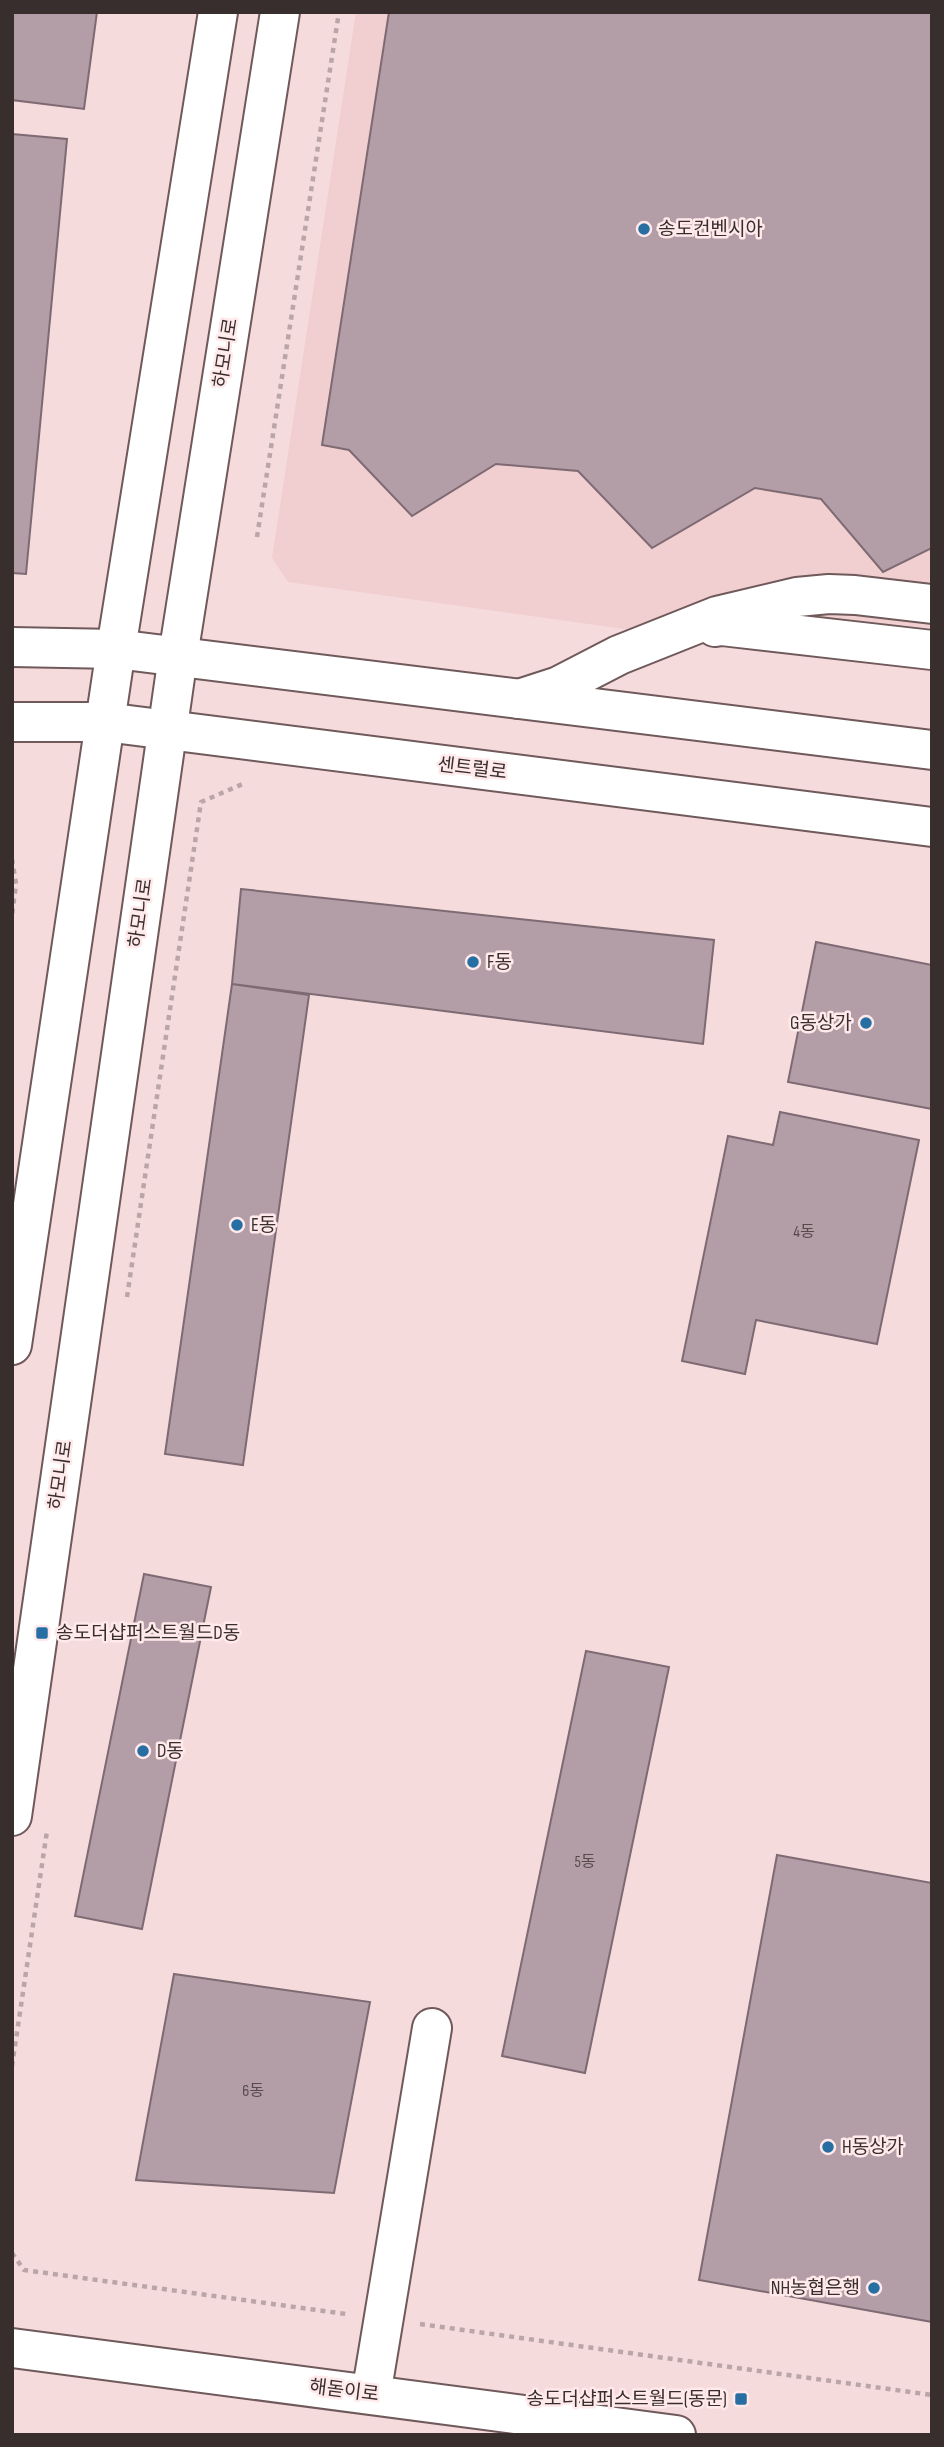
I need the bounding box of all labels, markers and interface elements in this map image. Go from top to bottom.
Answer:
place label: 송도컨벤시아 [658,218,763,241]
marker: 송도컨벤시아 [636,221,652,237]
street label: 하모니로 [209,317,243,389]
street label: 센트럴로 [436,753,508,785]
street label: 하모니로 [125,877,157,949]
place label: F동 [487,951,512,974]
marker: F동 [465,954,481,970]
place label: G동상가 [790,1012,852,1035]
marker: G동상가 [858,1015,874,1031]
place label: E동 [251,1214,276,1237]
marker: E동 [229,1217,245,1233]
house number: 4동 [793,1223,815,1242]
street label: 하모니로 [45,1439,77,1511]
place label: 송도더샵퍼스트월드D동 [56,1622,240,1645]
marker: 송도더샵퍼스트월드D동 [34,1625,50,1641]
place label: D동 [157,1740,184,1763]
marker: D동 [135,1743,151,1759]
house number: 5동 [574,1853,596,1872]
house number: 6동 [242,2082,264,2101]
place label: H동상가 [842,2136,904,2159]
marker: H동상가 [820,2139,836,2155]
place label: NH농협은행 [771,2277,860,2300]
marker: NH농협은행 [866,2280,882,2296]
street label: 해돋이로 [308,2375,380,2407]
place label: 송도더샵퍼스트월드(동문) [526,2388,727,2411]
marker: 송도더샵퍼스트월드(동문) [733,2391,749,2407]

